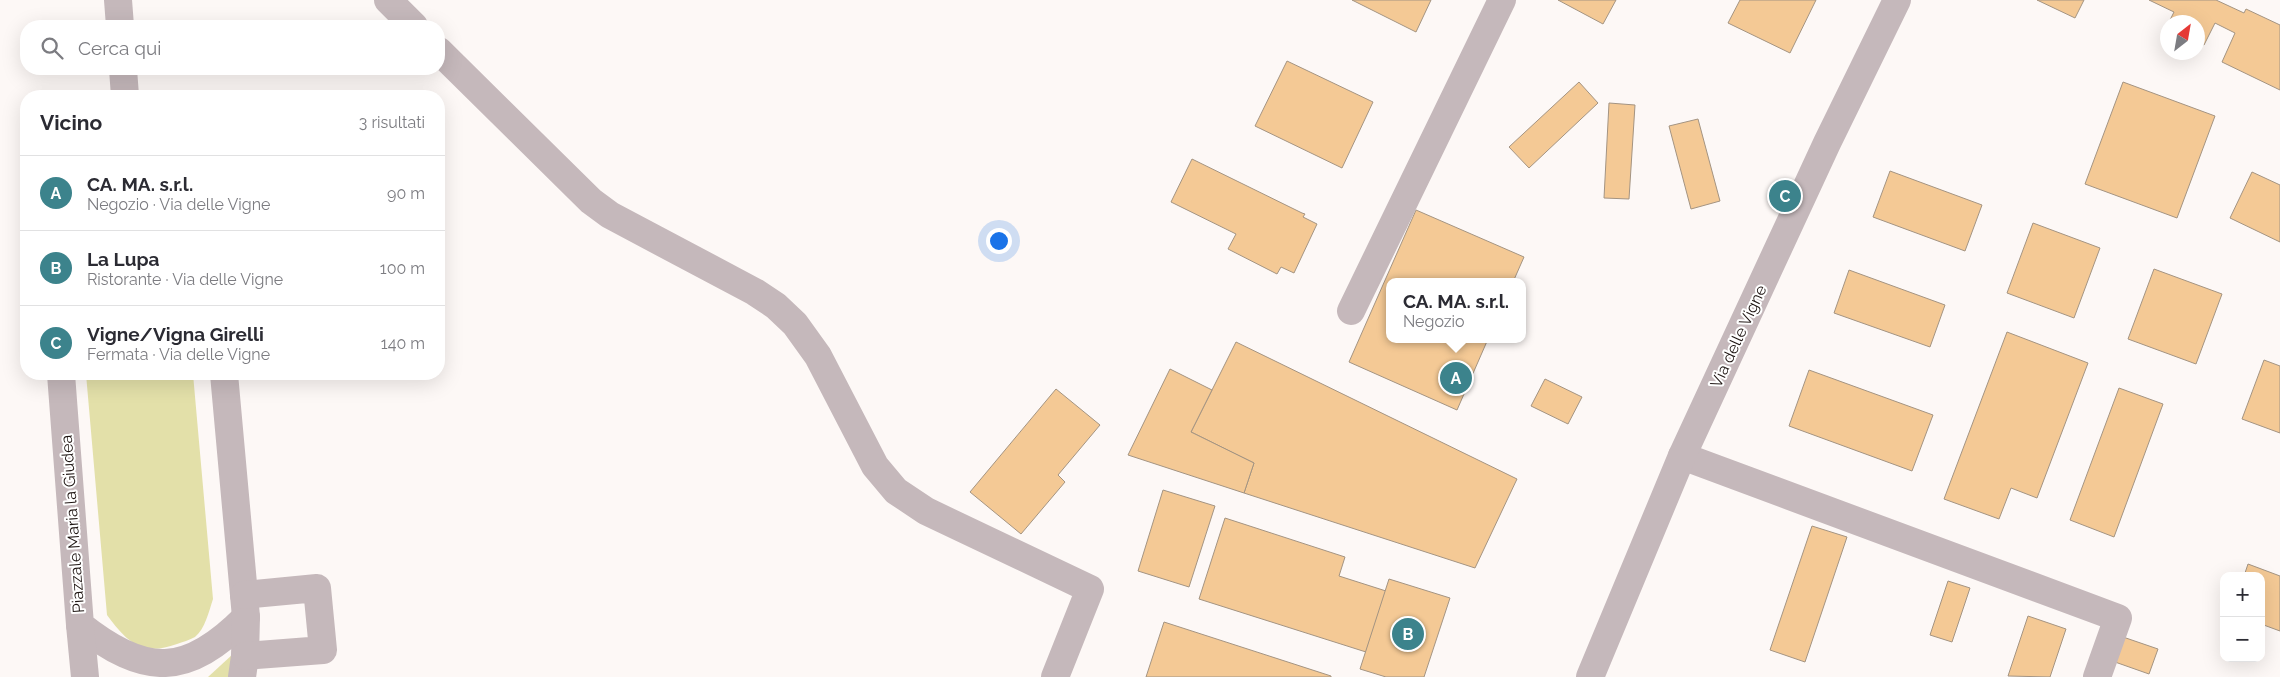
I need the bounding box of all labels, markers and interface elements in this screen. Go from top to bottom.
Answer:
north arrow [2160,15,2205,60]
search box [20,20,445,75]
icon: search [38,34,66,62]
text: Cerca qui [78,37,161,59]
text: Vicino [40,110,102,135]
text: 3 risultati [359,113,425,132]
text: CA. MA. s.r.l. [87,173,193,195]
pin: C [1769,177,1801,215]
text: A [51,184,61,203]
text: 90 m [387,184,425,203]
text: Negozio · Via delle Vigne [87,195,270,214]
your location [986,228,1012,254]
text: La Lupa [87,248,159,270]
text: B [51,259,61,278]
text: 100 m [380,259,425,278]
text: Ristorante · Via delle Vigne [87,270,283,289]
popup [1386,278,1526,343]
street label: Via delle Vigne [1706,282,1771,391]
text: CA. MA. s.r.l. [1403,290,1509,312]
text: Negozio [1403,312,1465,331]
text: Vigne/Vigna Girelli [87,323,264,345]
text: C [51,334,61,353]
text: 140 m [381,334,425,353]
text: Fermata · Via delle Vigne [87,345,270,364]
pin: A [1440,359,1472,397]
street label: Piazzale Maria la Giudea [57,434,88,614]
map controls [2220,572,2265,662]
button: + [2220,572,2265,617]
pin: B [1392,615,1424,653]
button: − [2220,617,2265,662]

